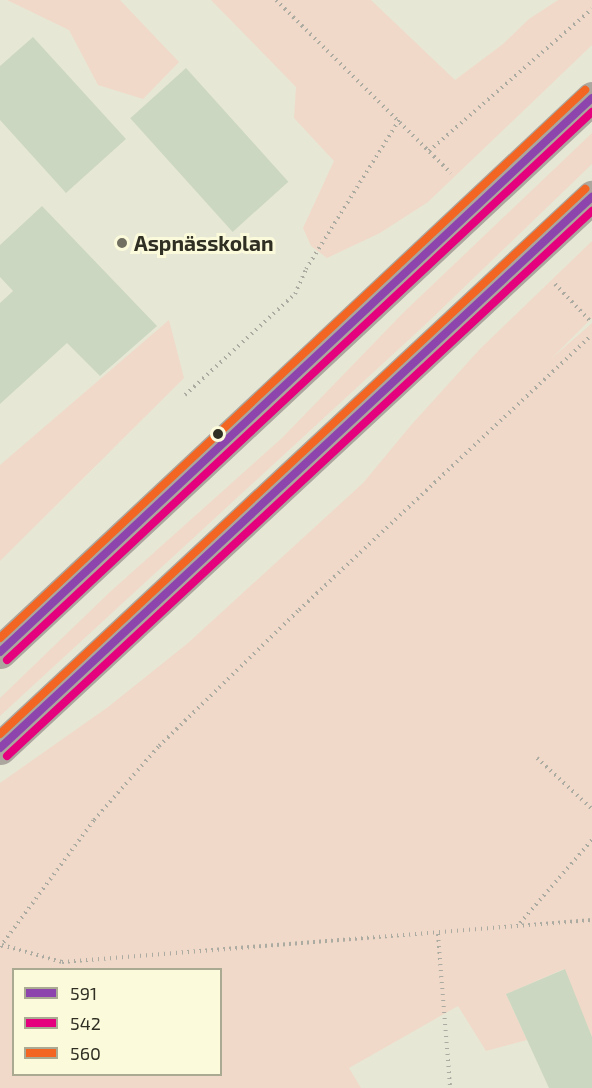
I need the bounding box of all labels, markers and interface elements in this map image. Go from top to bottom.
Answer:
place label: Aspnässkolan [134,230,274,256]
marker: Aspnässkolan [115,236,129,250]
unlabelled marker [212,428,224,440]
legend [12,968,222,1076]
text: 591 [70,982,97,1004]
text: 542 [70,1012,101,1034]
text: 560 [70,1042,101,1064]

